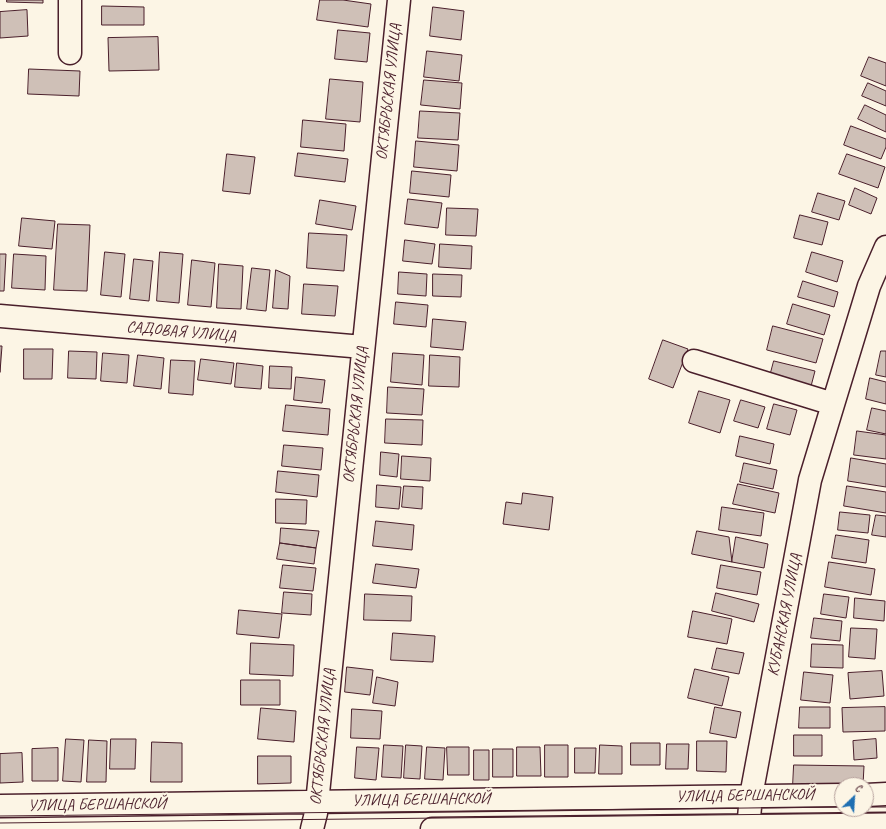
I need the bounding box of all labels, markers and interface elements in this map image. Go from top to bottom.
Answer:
street label: ОКТЯБРЬСКАЯ УЛИЦА [372,23,406,161]
street label: САДОВАЯ УЛИЦА [125,318,237,346]
street label: ОКТЯБРЬСКАЯ УЛИЦА [339,346,373,484]
street label: КУБАНСКАЯ УЛИЦА [764,552,806,678]
street label: ОКТЯБРЬСКАЯ УЛИЦА [306,668,340,806]
north arrow [834,777,874,817]
text: С [853,780,864,795]
street label: УЛИЦА БЕРШАНСКОЙ [676,785,814,807]
street label: УЛИЦА БЕРШАНСКОЙ [352,789,490,811]
street label: УЛИЦА БЕРШАНСКОЙ [28,794,166,816]

